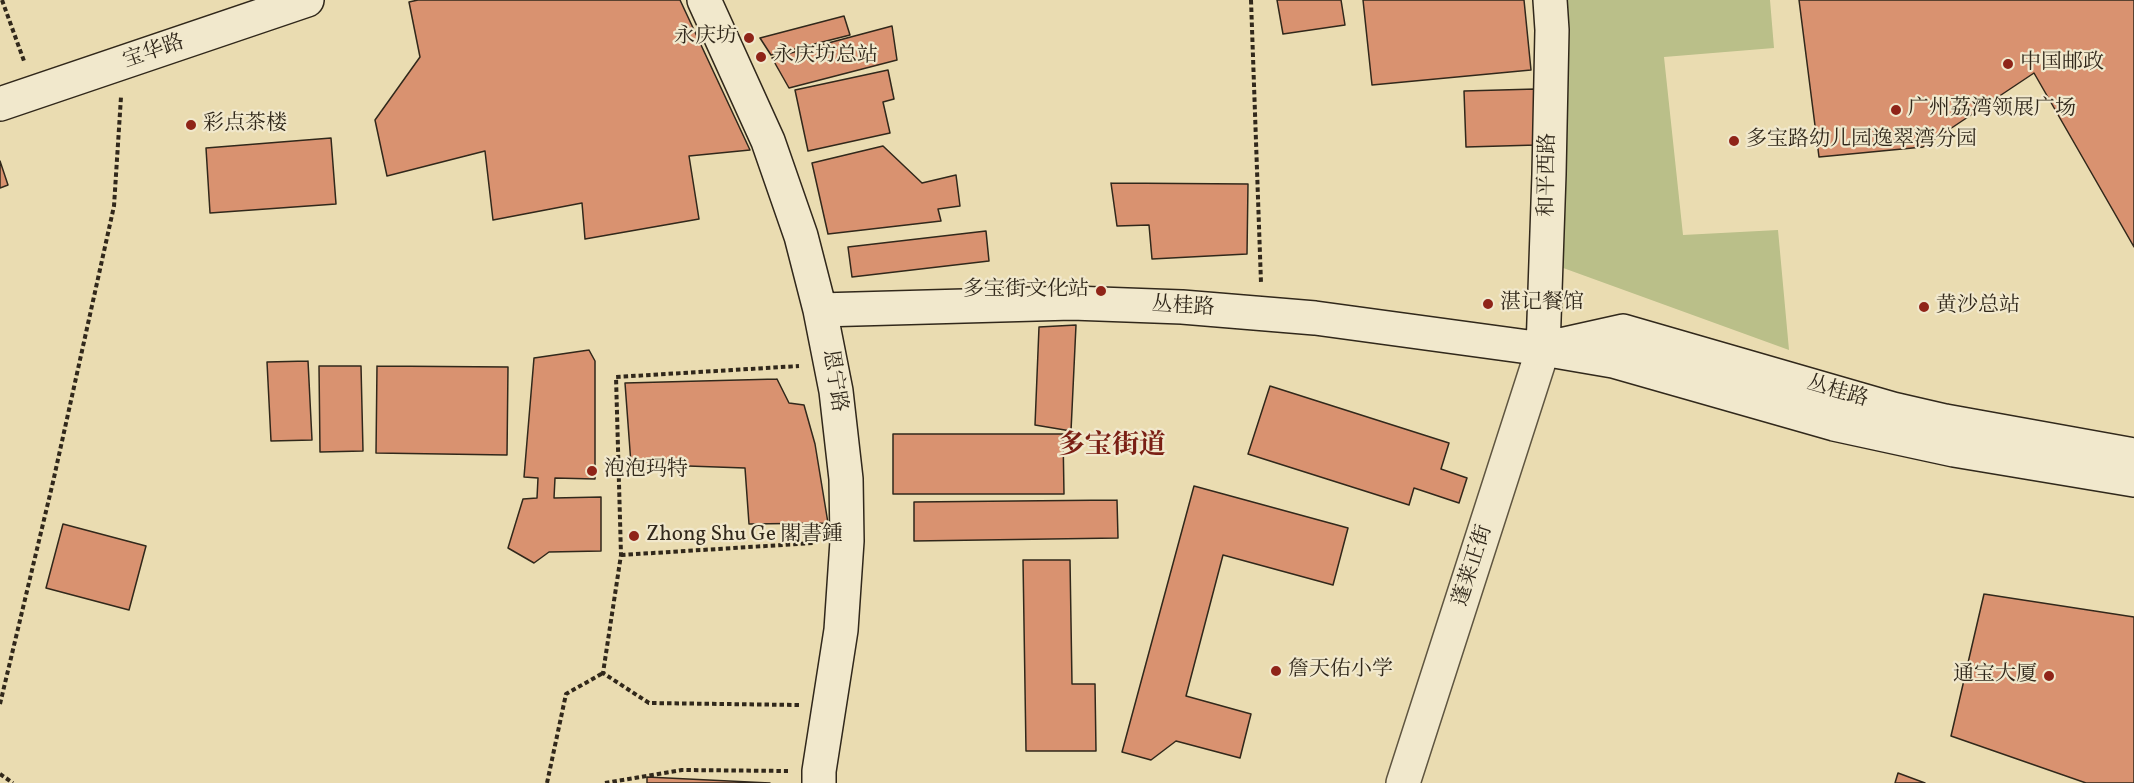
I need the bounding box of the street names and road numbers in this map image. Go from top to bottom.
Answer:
street label: 宝华路 [120,31,188,75]
street label: 和平西路 [1536,133,1562,217]
street label: 丛桂路 [1151,294,1215,322]
street label: 恩宁路 [816,348,850,414]
street label: 丛桂路 [1803,372,1871,414]
street label: 蓬莱正街 [1449,522,1499,610]

